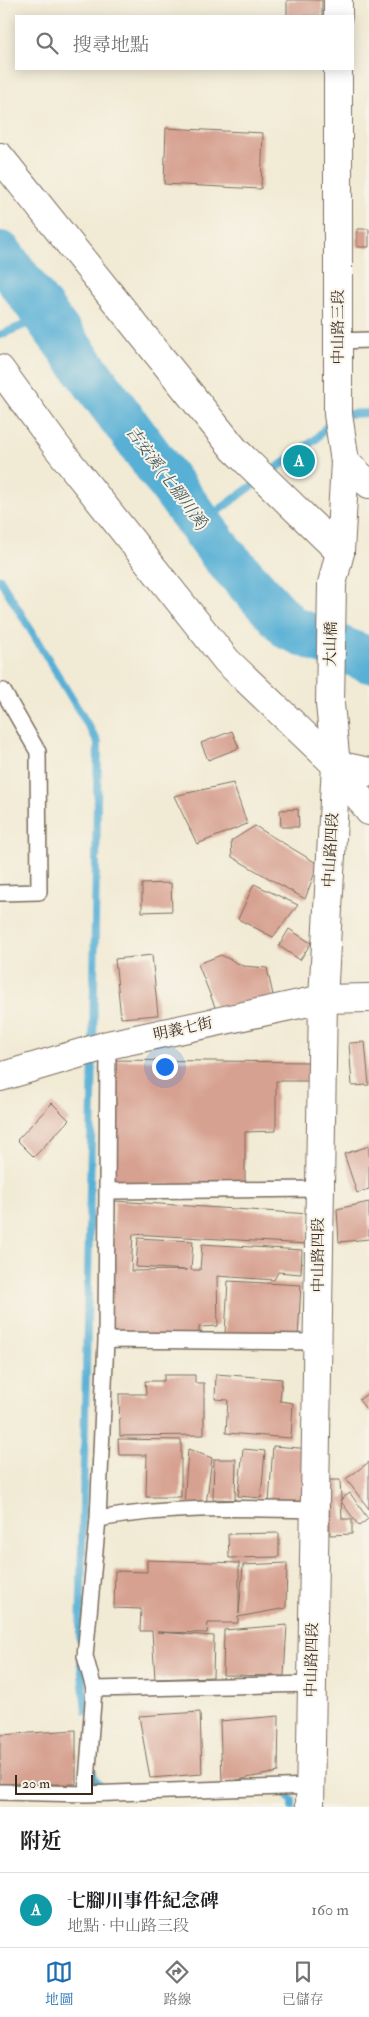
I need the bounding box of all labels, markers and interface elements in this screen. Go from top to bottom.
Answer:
search box [15,15,354,70]
icon: search [33,29,61,57]
text: 搜尋地點 [73,33,149,57]
street label: 中山路三段 [329,289,348,365]
water label: 吉安溪 (七腳川溪) [122,423,212,533]
pin: A [283,442,315,480]
street label: 大山橋 [321,621,341,667]
street label: 中山路四段 [320,812,342,888]
street label: 明義七街 [152,1013,214,1045]
your location [152,1054,178,1080]
street label: 中山路四段 [309,1217,328,1293]
street label: 中山路四段 [302,1622,322,1698]
scale bar [15,1772,92,1795]
text: 20 m [22,1775,50,1792]
text: 附近 [20,1828,62,1855]
text: 七腳川事件紀念碑 [67,1889,219,1913]
text: A [31,1900,41,1920]
text: 160 m [311,1900,349,1920]
text: 地點 · 中山路三段 [67,1916,189,1936]
tab: 地圖 [45,1958,73,2008]
tab: 路線 [163,1958,191,2008]
tab: 已儲存 [282,1958,324,2008]

